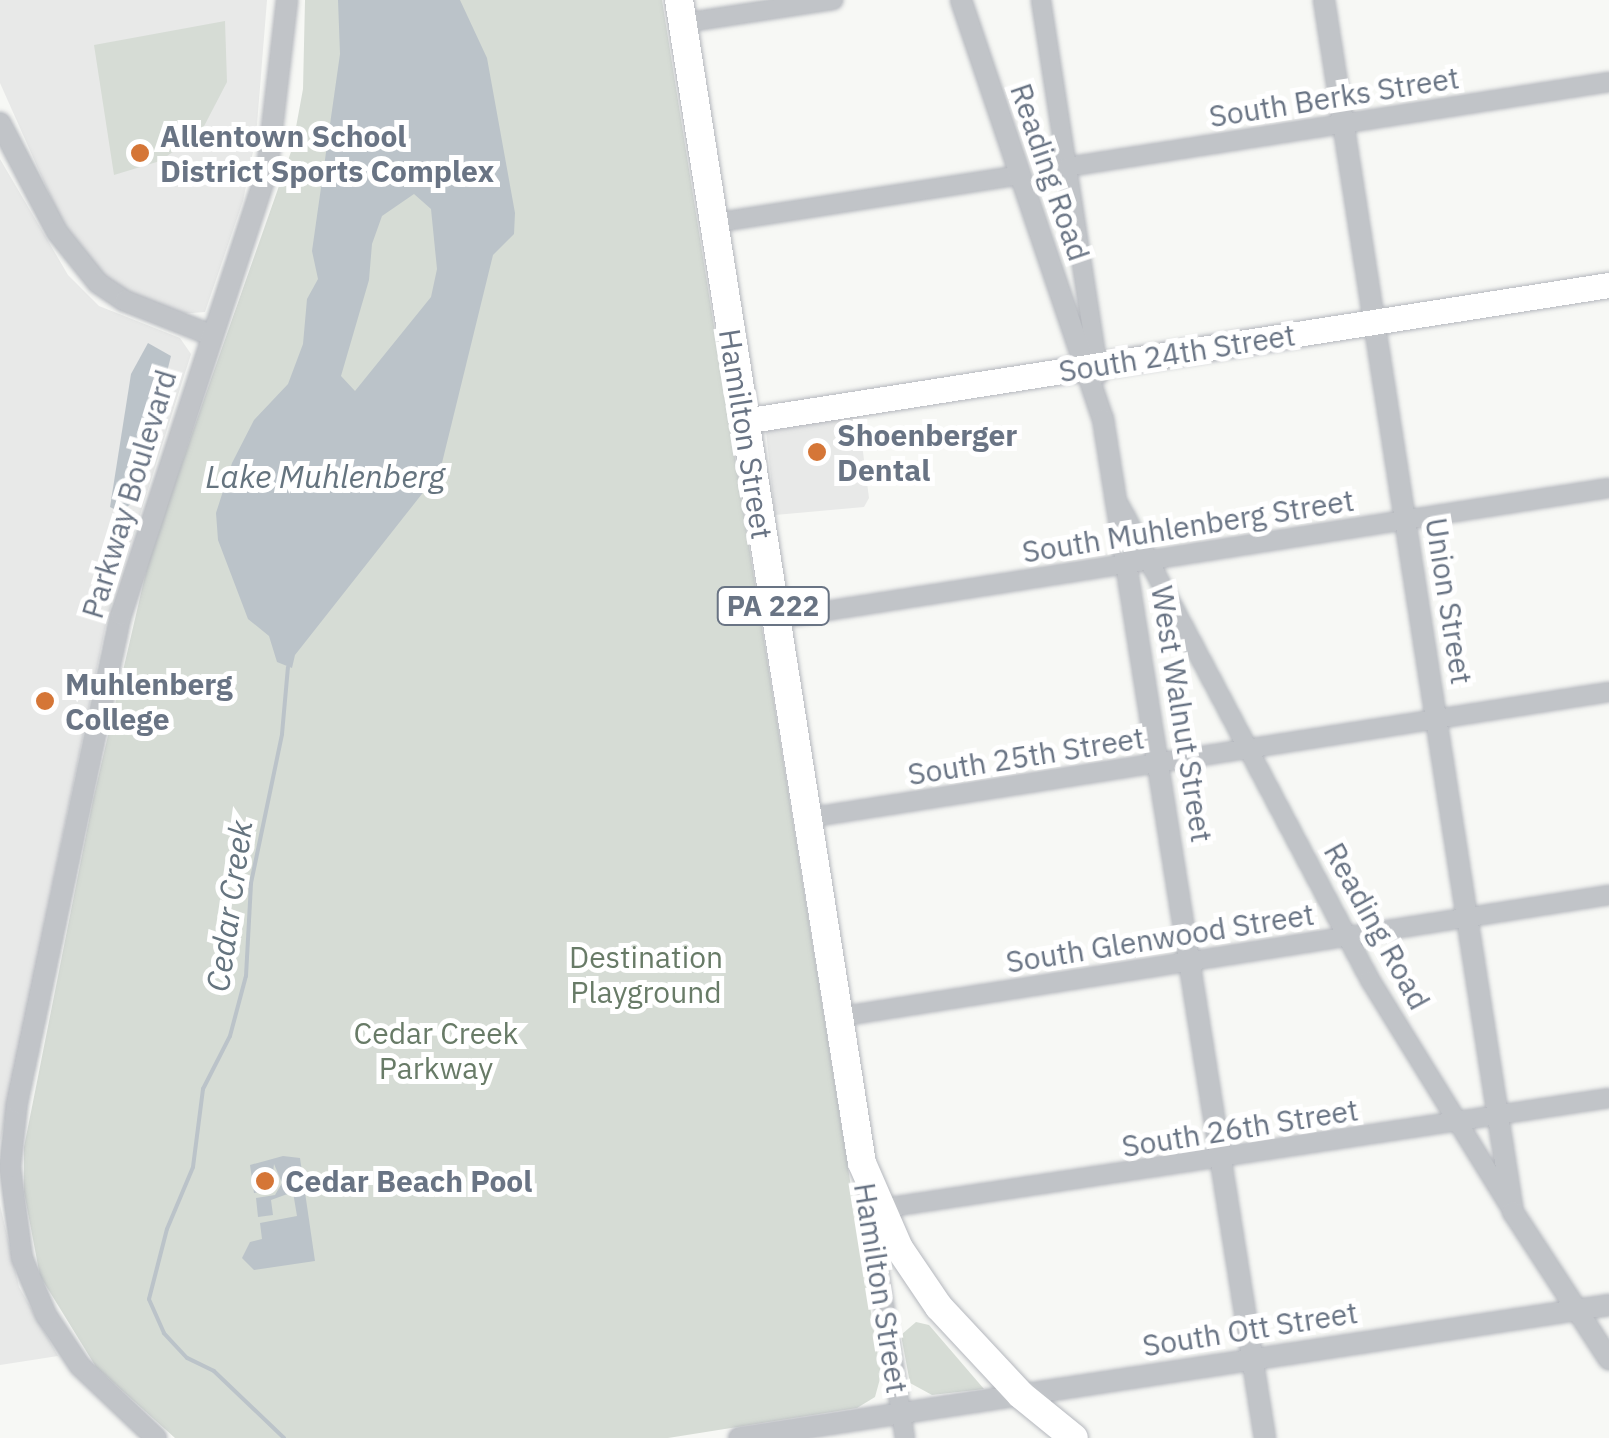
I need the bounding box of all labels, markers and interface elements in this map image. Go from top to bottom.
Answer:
street label: South Berks Street [1206,59,1462,135]
street label: Reading Road [1003,79,1097,265]
place label: Allentown School District Sports Complex [160,118,494,188]
marker: Allentown School District Sports Complex [129,142,151,164]
street label: South 24th Street [1056,317,1298,389]
street label: Hamilton Street [712,326,780,542]
street label: Parkway Boulevard [74,365,184,623]
place label: Shoenberger Dental [837,417,1017,488]
marker: Shoenberger Dental [806,441,828,463]
water label: Lake Muhlenberg [205,457,445,495]
street label: South Muhlenberg Street [1020,482,1356,570]
street label: Union Street [1418,515,1480,687]
road number: PA 222 [716,583,830,629]
street label: West Walnut Street [1144,583,1220,845]
place label: Muhlenberg College [65,666,233,736]
marker: Muhlenberg College [34,690,56,712]
street label: South 25th Street [905,720,1147,792]
water label: Cedar Creek [198,818,260,994]
street label: Reading Road [1316,836,1438,1016]
street label: South Glenwood Street [1003,896,1317,980]
park label: Destination Playground [569,939,723,1010]
park label: Cedar Creek Parkway [354,1015,518,1086]
street label: South 26th Street [1119,1092,1361,1164]
place label: Cedar Beach Pool [285,1163,532,1199]
marker: Cedar Beach Pool [254,1170,276,1192]
street label: Hamilton Street [847,1180,915,1396]
street label: South Ott Street [1140,1294,1360,1364]

